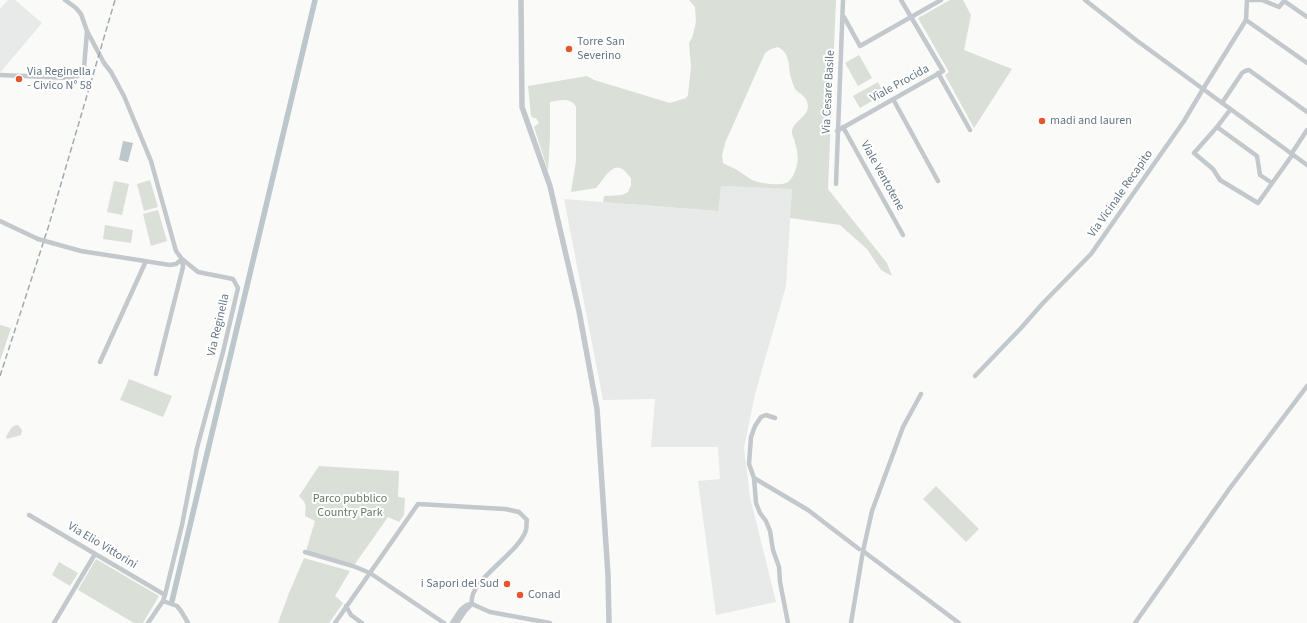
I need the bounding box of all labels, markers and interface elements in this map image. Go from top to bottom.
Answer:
place label: Torre San Severino [577,35,625,63]
marker: Torre San Severino [564,44,574,54]
street label: Via Cesare Basile [820,50,838,134]
street label: Viale Procida [868,62,932,106]
place label: Via Reginella - Civico N° 58 [27,65,92,93]
marker: Via Reginella - Civico N° 58 [14,74,24,84]
place label: madi and lauren [1050,114,1132,128]
marker: madi and lauren [1037,116,1047,126]
street label: Viale Ventotene [857,139,907,213]
street label: Via Vicinale Recapito [1085,148,1157,240]
street label: Via Reginella [205,292,233,358]
park label: Parco pubblico Country Park [313,492,387,520]
street label: Via Elio Vittorini [65,520,139,572]
place label: i Sapori del Sud [421,577,499,591]
marker: i Sapori del Sud [502,579,512,589]
place label: Conad [528,588,561,602]
marker: Conad [515,590,525,600]

